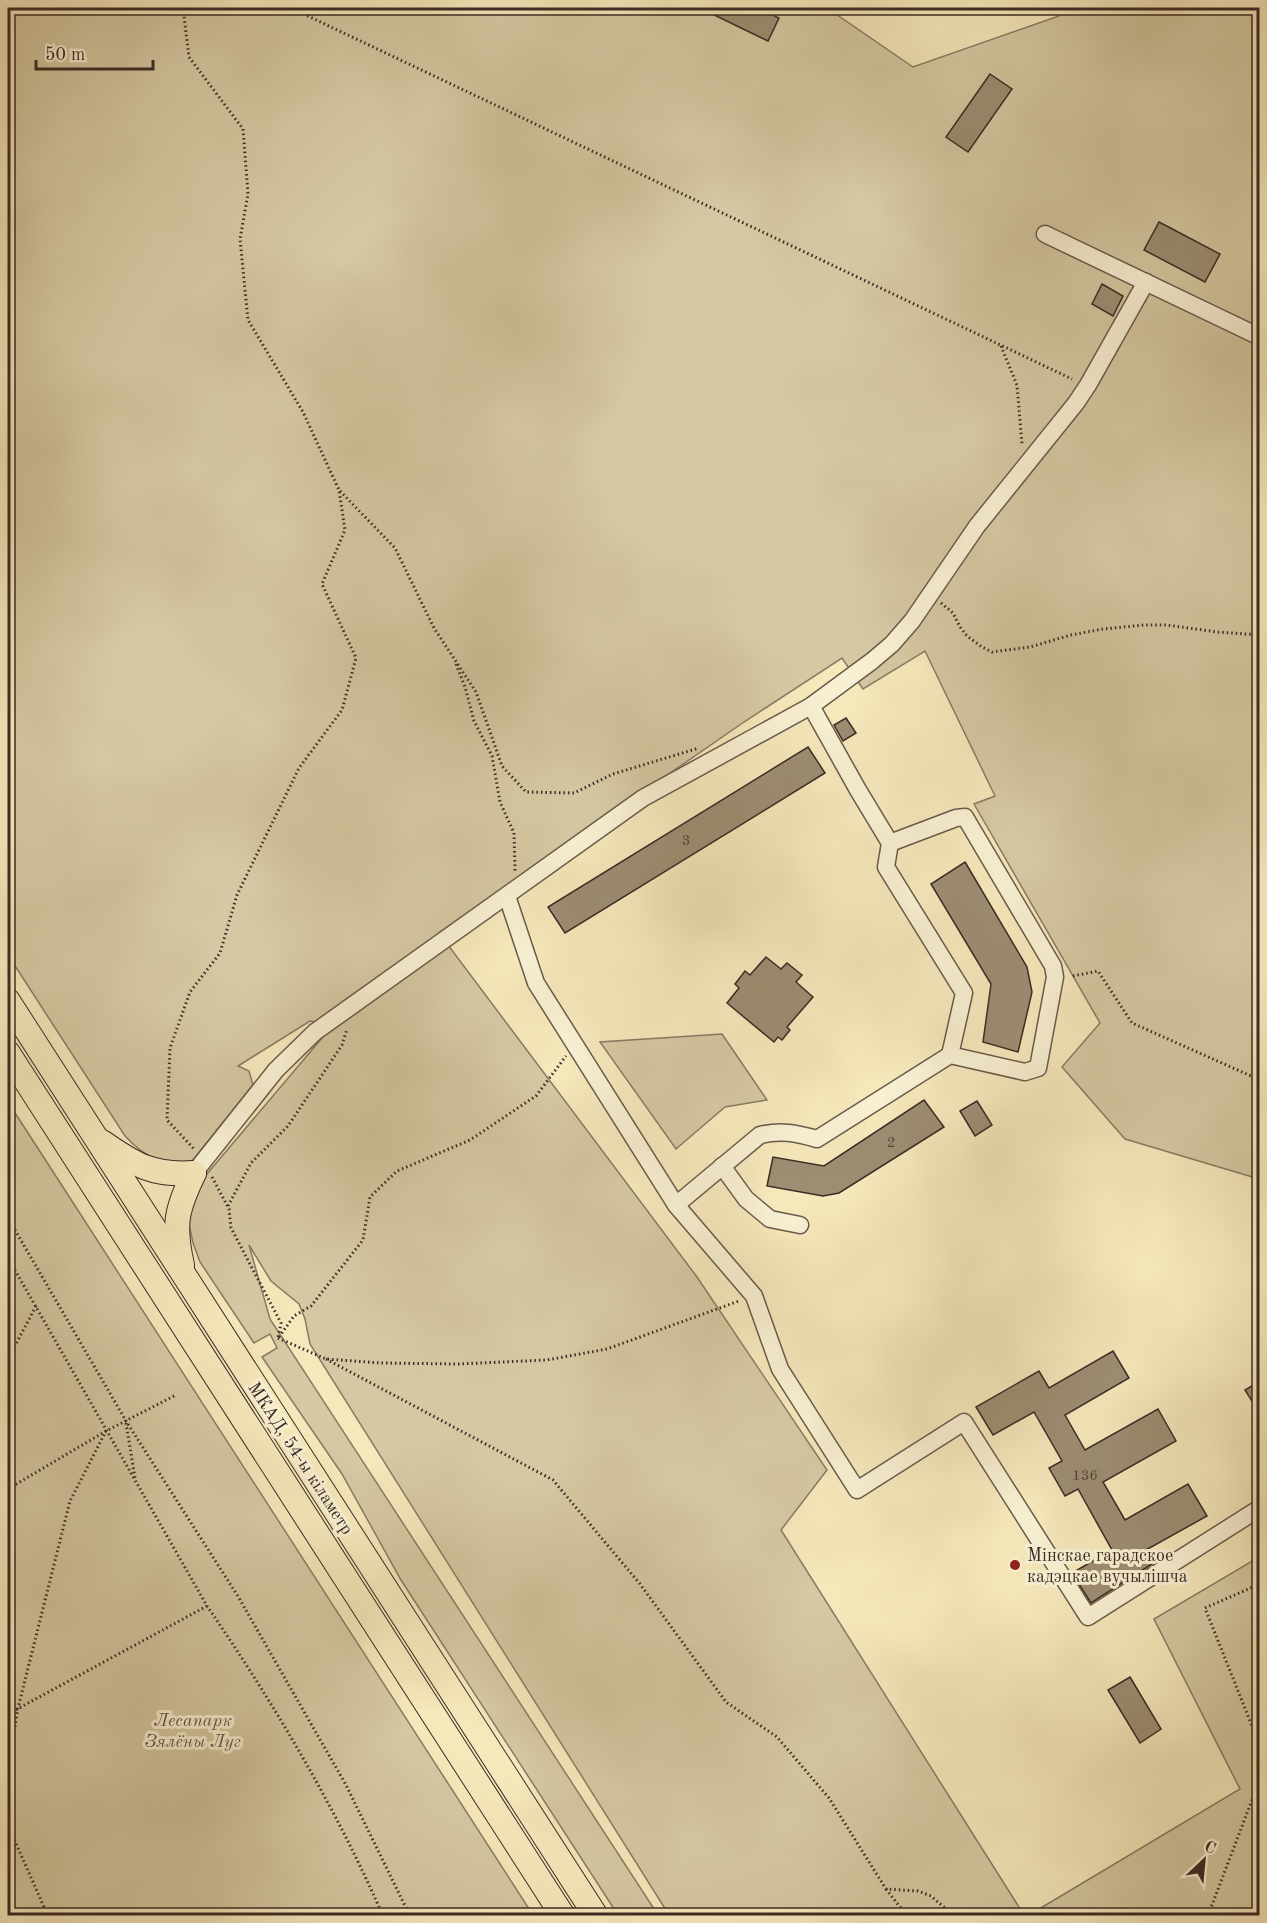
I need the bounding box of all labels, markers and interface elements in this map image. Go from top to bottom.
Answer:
scale bar [36,33,153,71]
text: 50 m [45,46,85,64]
house number: 3 [682,834,690,849]
house number: 2 [887,1136,895,1151]
street label: МКАД, 54-ы кіламетр [244,1379,356,1538]
house number: 136 [1072,1469,1098,1484]
place label: Мінскае гарадское кадэцкае вучылішча [1027,1547,1188,1586]
marker: Мінскае гарадское кадэцкае вучылішча [1008,1558,1022,1572]
park label: Лесапарк Зялёны Луг [145,1712,241,1751]
north arrow [1174,1830,1234,1890]
text: С [1201,1839,1218,1858]

